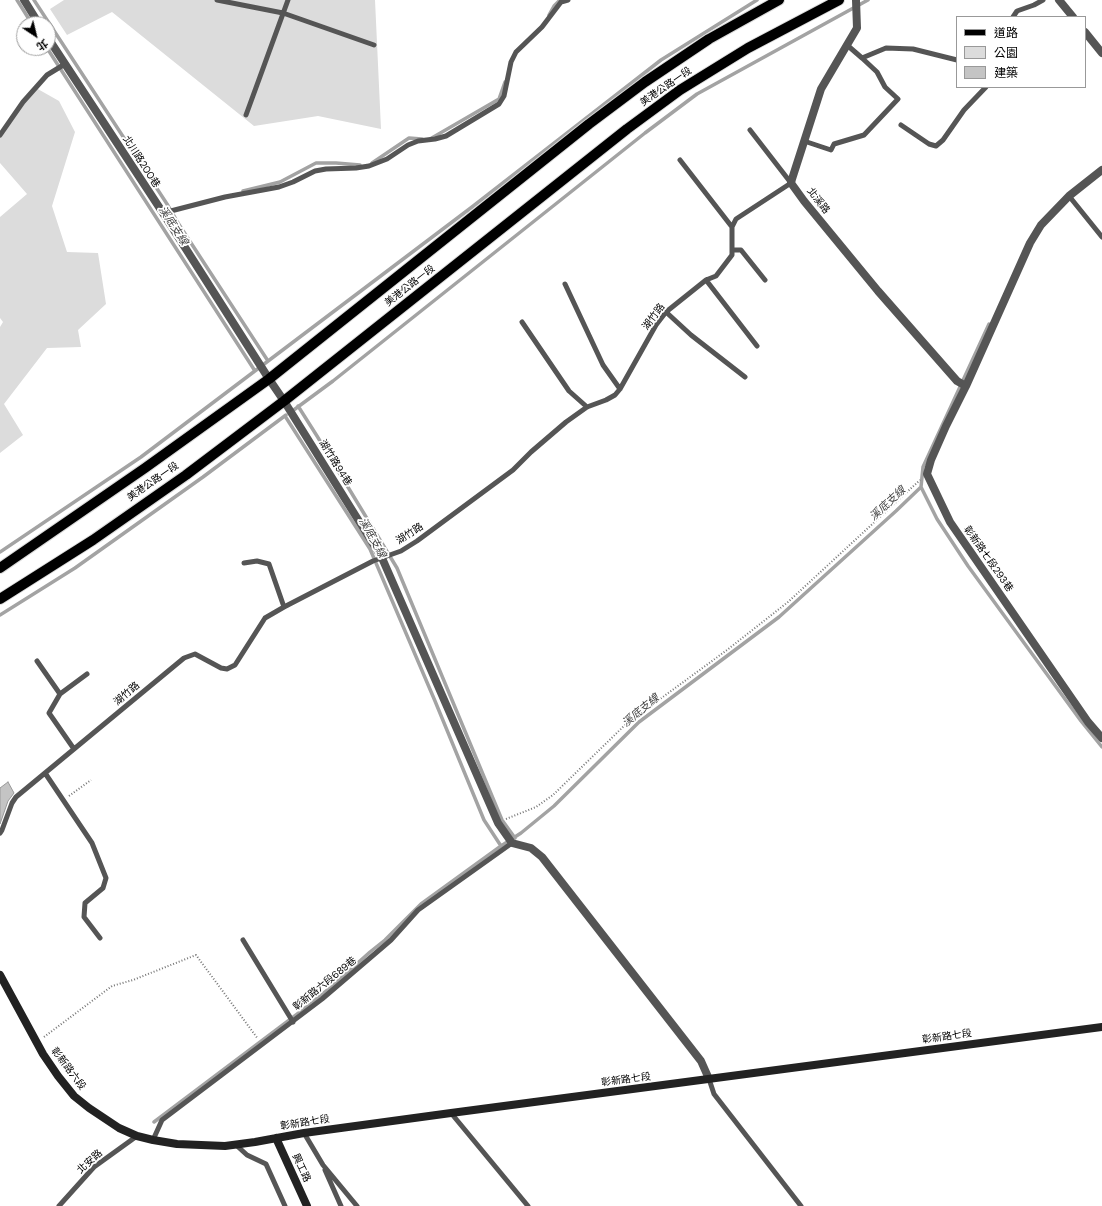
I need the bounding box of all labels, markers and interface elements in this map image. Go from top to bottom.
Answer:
north arrow [16,16,56,56]
legend [956,16,1086,88]
text: 道路 [994,25,1018,41]
text: 北 [34,36,51,54]
text: 公園 [994,45,1018,61]
street label: 美港公路一段 [638,65,694,109]
text: 建築 [994,65,1018,81]
street label: 北川路200巷 [120,134,162,190]
street label: 北溪路 [804,185,832,217]
water label: 溪底支線 [155,204,191,248]
street label: 美港公路一段 [383,263,437,309]
street label: 湖竹路 [640,301,668,333]
street label: 湖竹路94巷 [316,438,354,488]
street label: 美港公路一段 [125,460,181,504]
water label: 溪底支線 [867,484,909,524]
water label: 溪底支線 [356,516,388,560]
street label: 湖竹路 [394,521,426,547]
street label: 彰新路七段293巷 [961,524,1015,594]
street label: 湖竹路 [112,680,142,708]
water label: 溪底支線 [620,692,662,730]
street label: 彰新路六段689巷 [291,955,359,1013]
street label: 彰新路七段 [921,1028,973,1046]
street label: 彰新路六段 [48,1045,88,1093]
street label: 彰新路七段 [600,1071,652,1089]
street label: 彰新路七段 [279,1113,331,1133]
street label: 北安路 [75,1148,105,1176]
street label: 興工路 [289,1152,313,1184]

